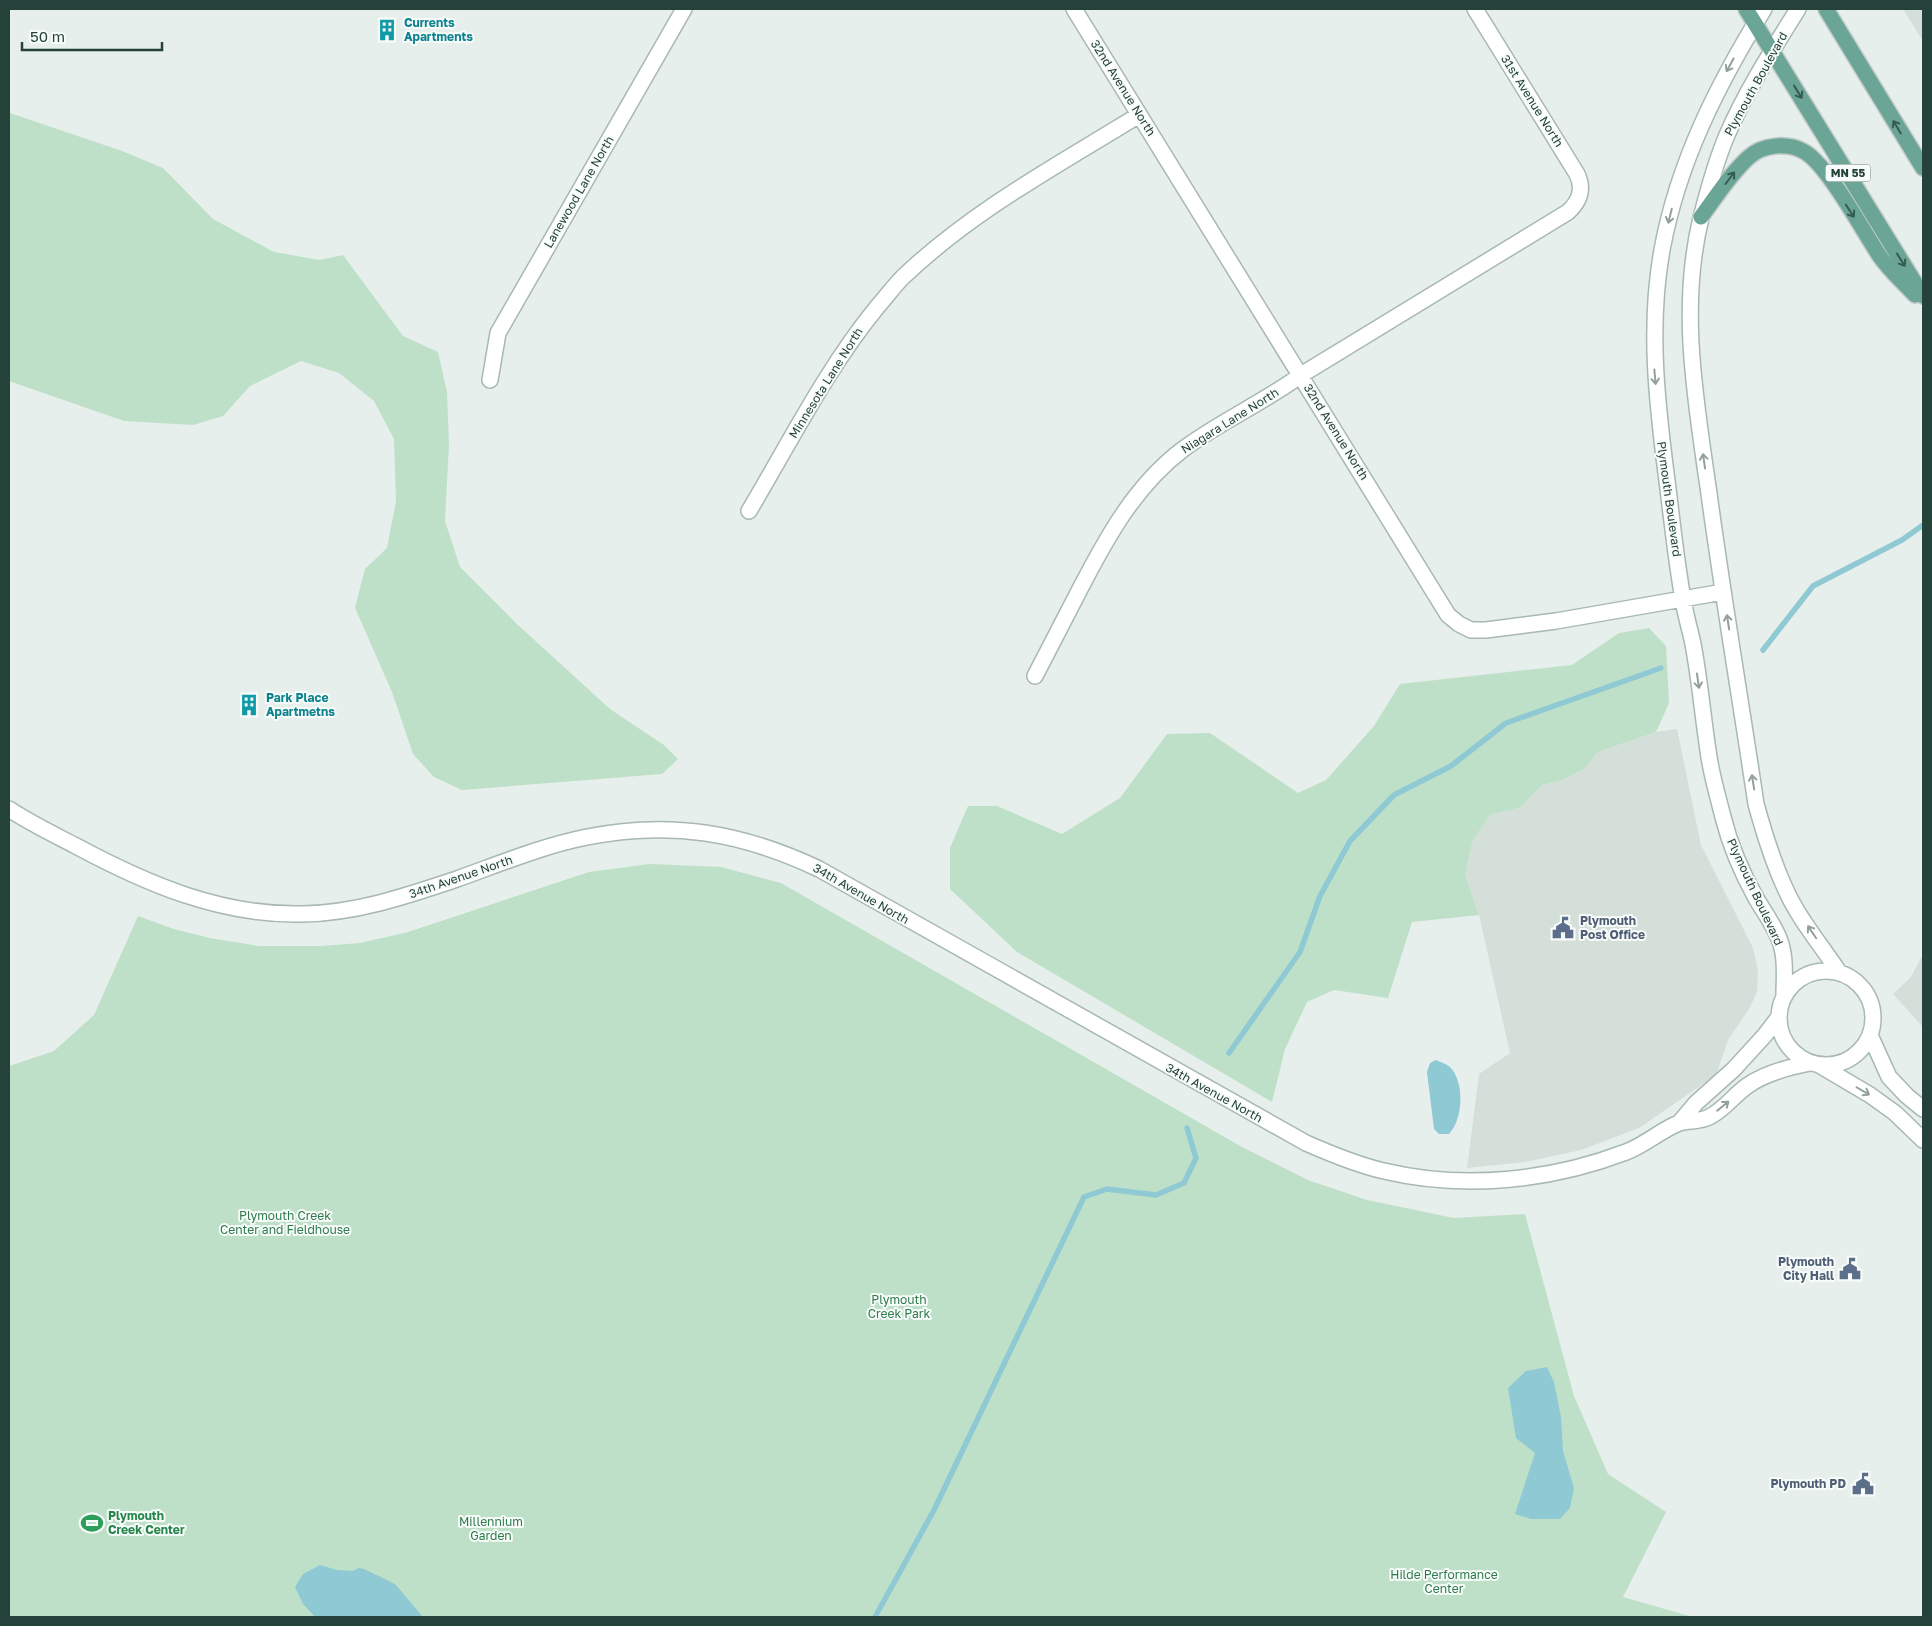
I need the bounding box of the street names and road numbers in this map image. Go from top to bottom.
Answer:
street label: Plymouth Boulevard [1721,29,1790,138]
street label: 32nd Avenue North [1088,37,1159,139]
street label: 31st Avenue North [1498,52,1567,150]
street label: Lanewood Lane North [540,133,617,250]
road number: MN 55 [1826,164,1870,182]
street label: Minnesota Lane North [785,325,866,441]
street label: 32nd Avenue North [1301,381,1372,483]
street label: Niagara Lane North [1178,385,1281,457]
street label: Plymouth Boulevard [1654,440,1685,558]
street label: Plymouth Boulevard [1724,836,1787,948]
street label: 34th Avenue North [407,852,514,901]
street label: 34th Avenue North [811,860,912,927]
street label: 34th Avenue North [1163,1060,1265,1125]

